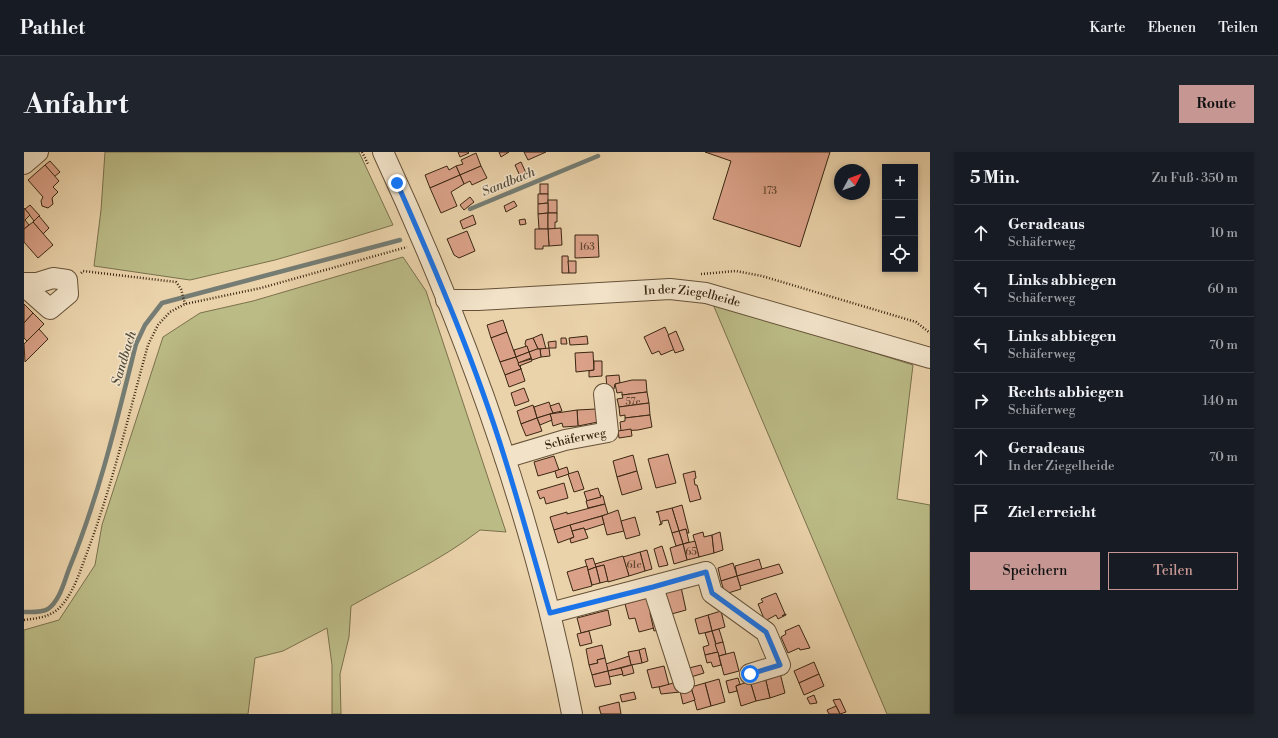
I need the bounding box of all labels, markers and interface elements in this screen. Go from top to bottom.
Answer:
text: Pathlet [20,16,85,40]
text: Karte [1089,19,1126,37]
text: Ebenen [1148,19,1196,37]
text: Teilen [1218,19,1258,37]
button: Route [1179,85,1254,123]
text: Anfahrt [24,87,128,122]
water label: Sandbach [479,164,538,200]
north arrow [834,164,870,200]
map controls [882,164,918,272]
button: + [882,164,918,200]
text: 5 Min. [970,167,1020,189]
text: Zu Fuß · 350 m [1152,170,1238,186]
route end [388,174,406,192]
house number: 173 [763,185,778,197]
button: − [882,200,918,236]
text: Geradeaus [1008,215,1085,234]
icon: ahead [970,222,992,244]
text: 10 m [1210,225,1238,241]
text: Schäferweg [1008,234,1076,250]
button: locate [882,236,918,272]
house number: 163 [579,241,595,253]
text: Links abbiegen [1008,271,1116,290]
icon: left [970,278,992,300]
text: 60 m [1207,281,1238,297]
street label: In der Ziegelheide [643,282,742,311]
text: Schäferweg [1008,290,1076,306]
text: Links abbiegen [1008,327,1116,346]
water label: Sandbach [108,328,140,388]
icon: left [970,334,992,356]
text: 70 m [1209,337,1238,353]
text: Schäferweg [1008,346,1076,362]
text: Rechts abbiegen [1008,383,1124,402]
icon: right [970,390,992,412]
text: 140 m [1202,393,1238,409]
house number: 57c [625,396,641,408]
text: Schäferweg [1008,402,1076,418]
street label: Schäferweg [543,425,608,454]
text: Geradeaus [1008,439,1085,458]
icon: ahead [970,446,992,468]
text: 70 m [1209,449,1238,465]
text: In der Ziegelheide [1008,458,1114,474]
icon: arrive [970,502,992,524]
text: Ziel erreicht [1008,503,1096,522]
house number: 65 [685,546,697,558]
button: Speichern [970,552,1100,590]
button: Teilen [1108,552,1238,590]
house number: 61c [626,559,642,571]
route start [741,665,759,683]

